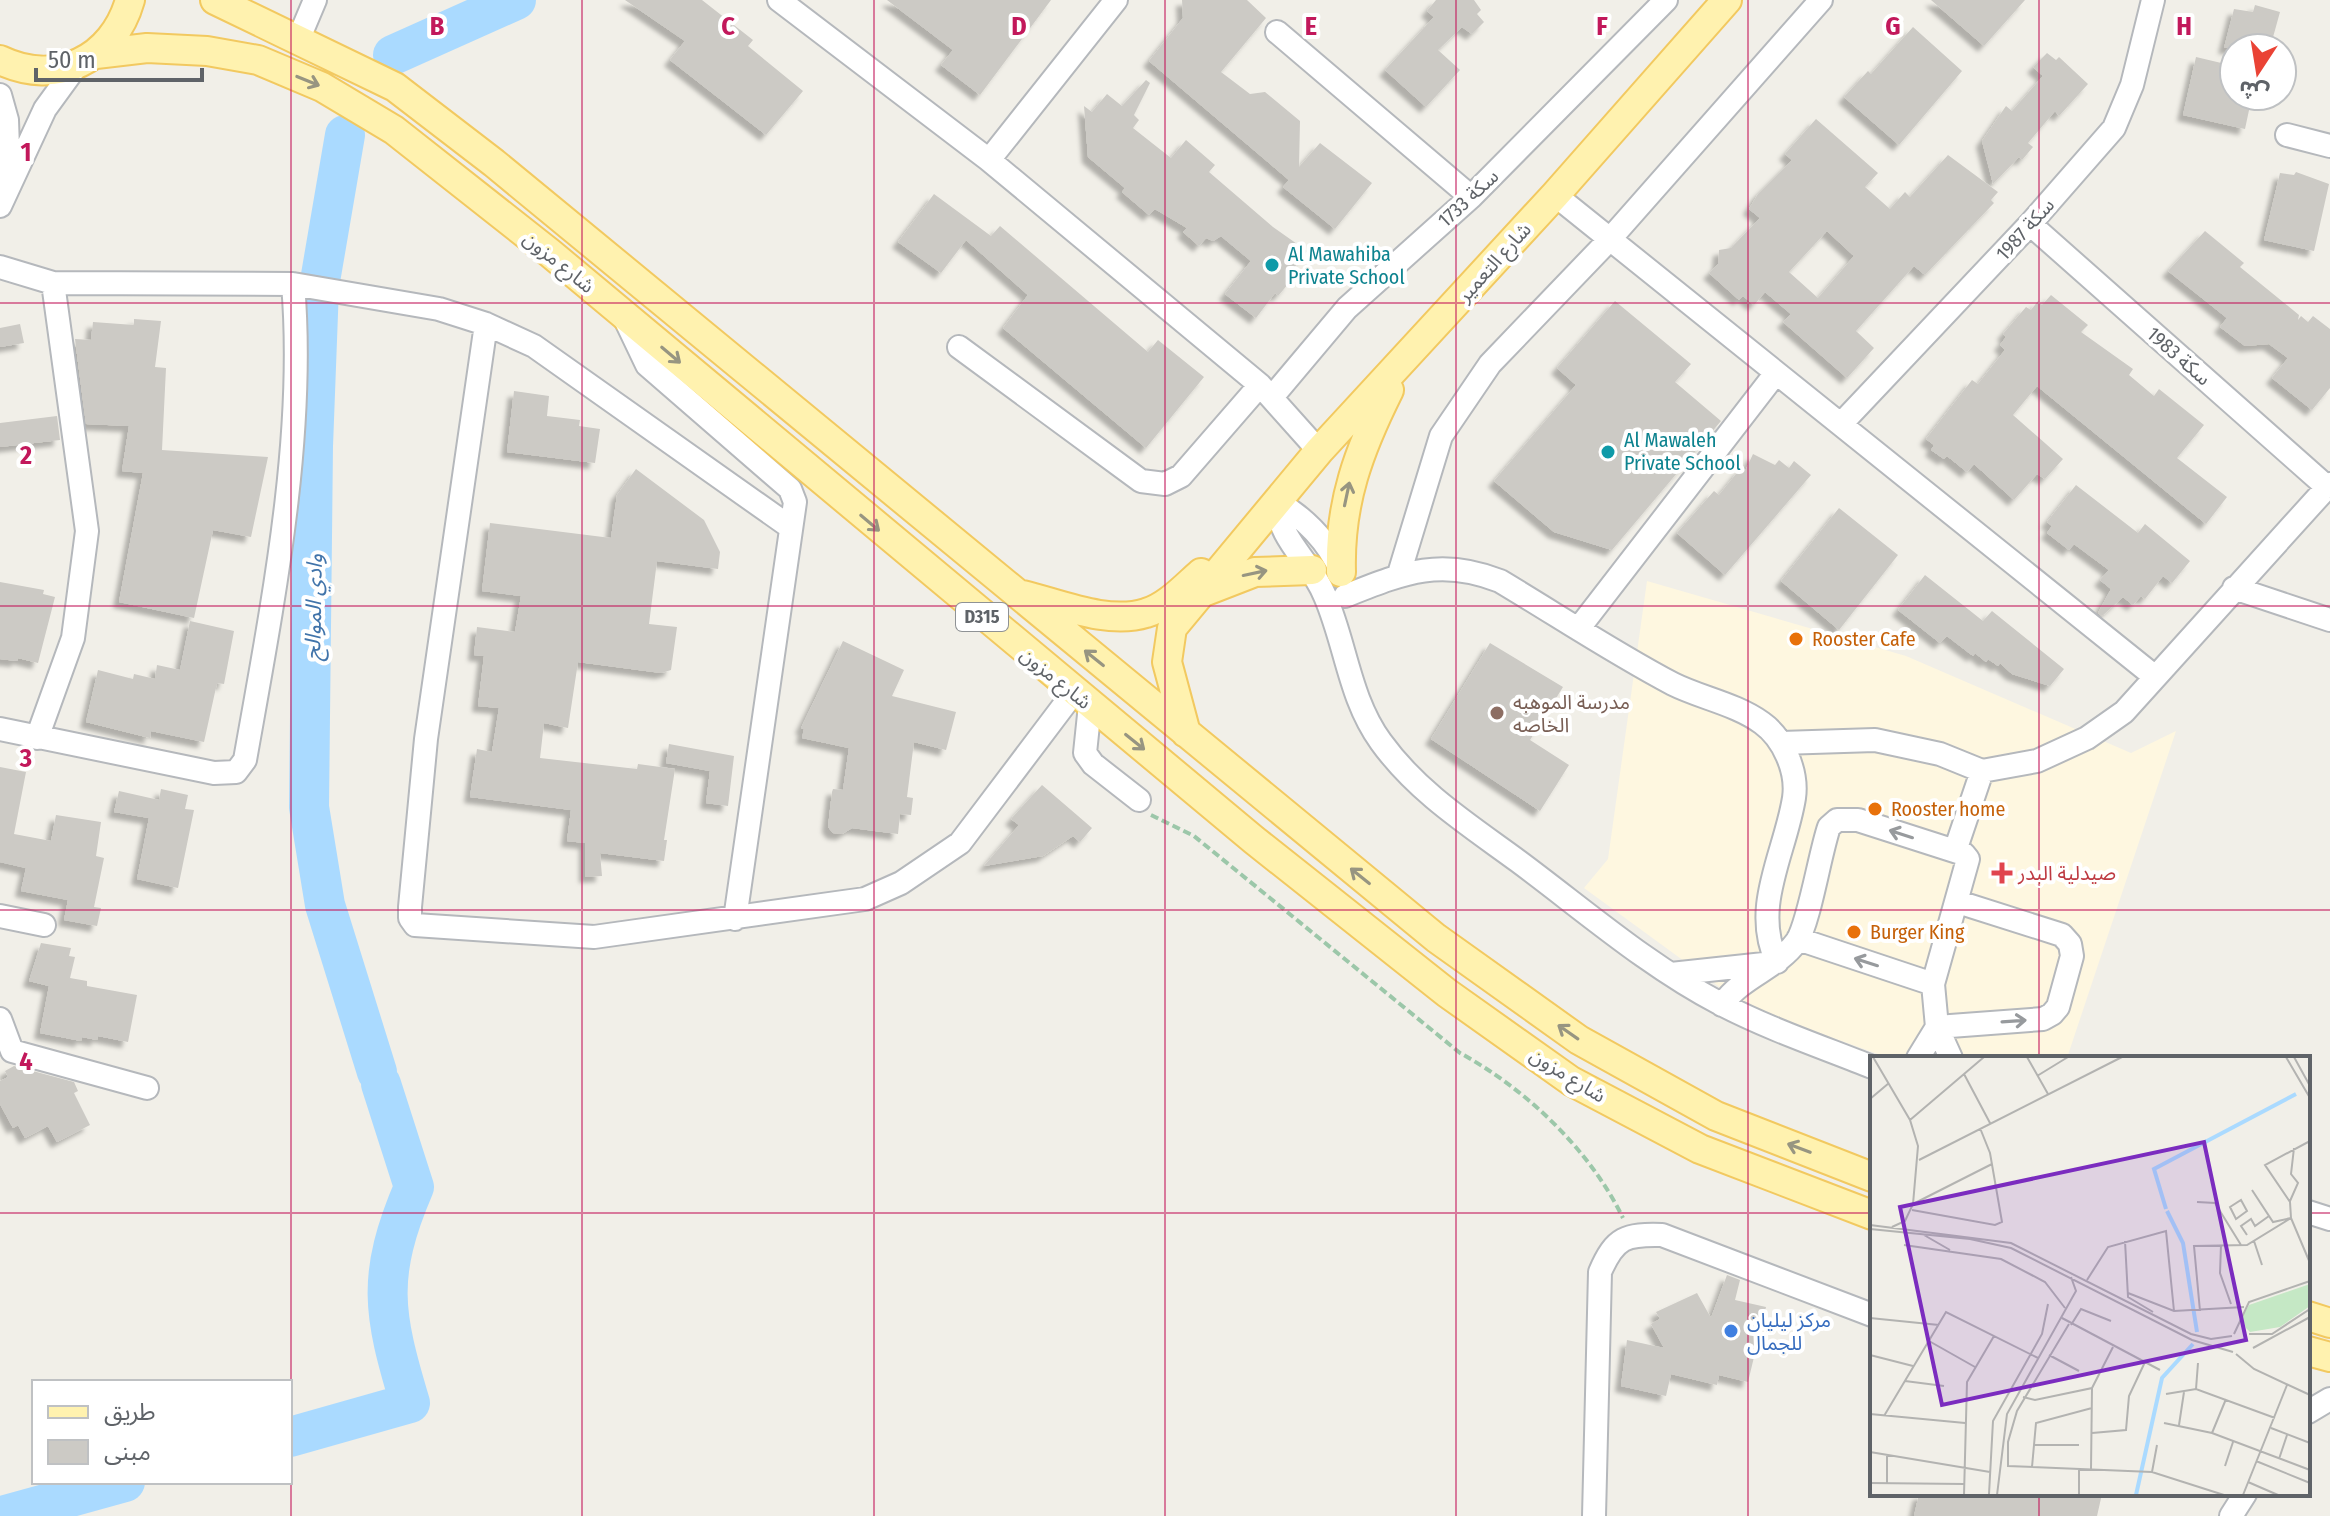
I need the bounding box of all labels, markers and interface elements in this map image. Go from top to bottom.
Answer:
text: B [430,11,445,42]
text: C [721,11,735,42]
text: D [1011,11,1027,42]
text: E [1305,11,1317,42]
text: F [1596,11,1608,42]
text: G [1885,11,1901,42]
text: H [2176,11,2192,42]
scale bar [36,32,202,82]
north arrow [2218,32,2298,112]
text: 50 m [48,46,96,74]
one-way arrow [295,75,320,89]
text: ش [2236,75,2271,107]
text: 1 [21,137,32,168]
street label: سكة 1733 [1433,164,1503,232]
street label: سكة 1987 [1991,193,2059,265]
street label: شارع التعمير [1451,217,1538,309]
street label: شارع مزون [517,226,599,300]
place label: Al Mawahiba Private School [1288,242,1405,289]
marker: Al Mawahiba Private School [1263,256,1281,274]
street label: سكة 1983 [2142,322,2216,390]
one-way arrow [661,346,681,364]
place label: Al Mawaleh Private School [1624,428,1741,475]
text: 2 [19,440,32,471]
marker: Al Mawaleh Private School [1599,443,1617,461]
one-way arrow [1340,482,1355,508]
one-way arrow [859,514,880,532]
water label: وادي الموالح [299,553,332,662]
one-way arrow [1242,565,1267,580]
road number: D315 [956,603,1008,631]
place label: Rooster Cafe [1812,627,1916,651]
marker: Rooster Cafe [1787,630,1805,648]
street label: شارع مزون [1014,642,1096,716]
one-way arrow [1084,649,1105,666]
place label: مدرسة الموهبه الخاصه [1513,690,1630,737]
marker: مدرسة الموهبه الخاصه [1488,704,1506,722]
one-way arrow [1124,733,1145,751]
text: 3 [19,743,32,774]
place label: Rooster home [1891,797,2005,821]
marker: Rooster home [1866,800,1884,818]
one-way arrow [1889,825,1914,840]
place label: صيدلية البدر [2017,861,2116,885]
marker: صيدلية البدر [1993,864,2011,882]
one-way arrow [1350,867,1371,884]
place label: Burger King [1870,920,1965,944]
marker: Burger King [1845,923,1863,941]
one-way arrow [1853,953,1878,968]
one-way arrow [2000,1013,2027,1028]
one-way arrow [1557,1024,1579,1040]
street label: شارع مزون [1524,1042,1610,1110]
text: 4 [19,1046,33,1077]
inset map [1870,1056,2310,1496]
one-way arrow [1787,1140,1812,1155]
place label: مركز ليليان للجمال [1747,1308,1831,1355]
marker: مركز ليليان للجمال [1722,1322,1740,1340]
legend [32,1380,292,1484]
text: طريق [104,1398,156,1427]
text: مبنى [104,1438,151,1466]

